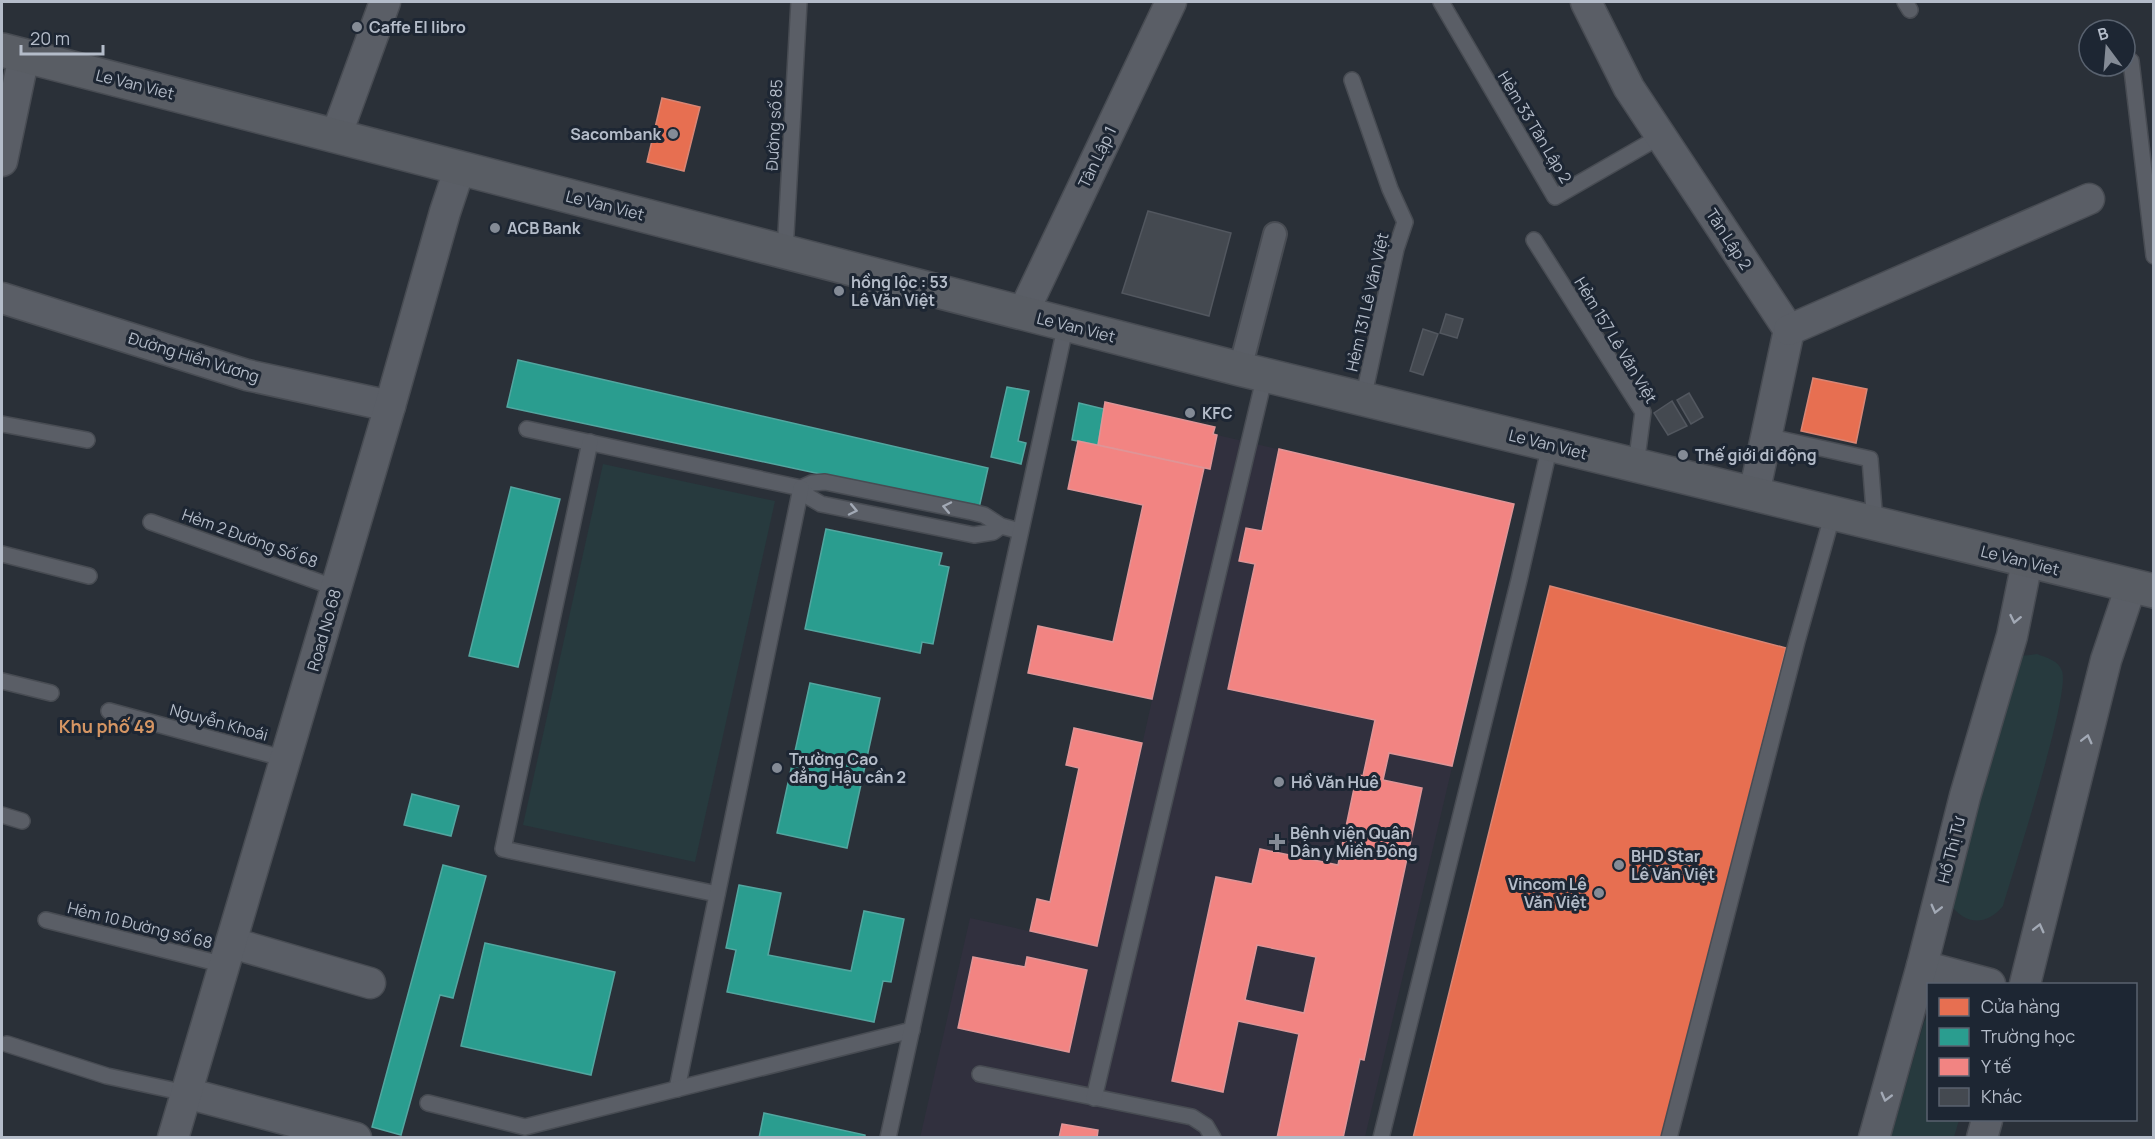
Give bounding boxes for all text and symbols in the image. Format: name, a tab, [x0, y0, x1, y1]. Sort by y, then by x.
place label: Caffe El libro	[369, 16, 466, 38]
scale bar	[21, 18, 104, 56]
north arrow	[2077, 18, 2137, 78]
marker: Caffe El libro	[350, 20, 364, 34]
text: B	[2095, 22, 2111, 46]
text: 20 m	[30, 26, 70, 50]
street label: Le Van Viet	[93, 64, 177, 104]
street label: Hẻm 33 Tân Lập 2	[1493, 67, 1577, 187]
street label: Đường số 85	[761, 79, 787, 171]
place label: Sacombank	[570, 123, 661, 145]
street label: Tân Lập 1	[1073, 123, 1121, 191]
marker: Sacombank	[666, 127, 680, 141]
street label: Le Van Viet	[563, 185, 647, 225]
street label: Tân Lập 2	[1701, 204, 1757, 274]
place label: ACB Bank	[507, 217, 581, 239]
marker: ACB Bank	[488, 221, 502, 235]
street label: Hẻm 131 Lê Văn Việt	[1340, 230, 1394, 374]
place label: hồng lộc : 53 Lê Văn Việt	[851, 271, 948, 311]
street label: Hẻm 157 Lê Văn Việt	[1570, 273, 1662, 407]
marker: hồng lộc : 53 Lê Văn Việt	[832, 284, 846, 298]
street label: Le Van Viet	[1034, 307, 1118, 347]
street label: Đường Hiền Vương	[126, 327, 262, 387]
place label: KFC	[1202, 402, 1233, 424]
marker: KFC	[1183, 406, 1197, 420]
street label: Le Van Viet	[1506, 424, 1590, 464]
place label: Thế giới di động	[1695, 444, 1817, 466]
marker: Thế giới di động	[1676, 448, 1690, 462]
one-way arrow	[942, 501, 952, 514]
street label: Hẻm 2 Đường Số 68	[179, 503, 321, 573]
one-way arrow	[848, 503, 858, 516]
street label: Le Van Viet	[1978, 540, 2062, 580]
street label: Road No.68	[302, 586, 346, 674]
one-way arrow	[2009, 614, 2022, 624]
street label: Nguyễn Khoái	[167, 698, 271, 746]
district label: Khu phố 49	[59, 714, 155, 738]
one-way arrow	[2079, 734, 2092, 744]
place label: Trường Cao đẳng Hậu cần 2	[789, 748, 906, 788]
marker: Trường Cao đẳng Hậu cần 2	[770, 761, 784, 775]
place label: Hồ Văn Huê	[1291, 771, 1379, 793]
marker: Hồ Văn Huê	[1272, 775, 1286, 789]
street label: Hồ Thị Tư	[1932, 814, 1970, 886]
place label: Bệnh viện Quân Dân y Miền Đông	[1290, 822, 1418, 862]
marker: Bệnh viện Quân Dân y Miền Đông	[1268, 833, 1286, 851]
place label: BHD Star Lê Văn Việt	[1631, 845, 1715, 885]
marker: BHD Star Lê Văn Việt	[1612, 858, 1626, 872]
place label: Vincom Lê Văn Việt	[1508, 873, 1587, 913]
marker: Vincom Lê Văn Việt	[1592, 886, 1606, 900]
street label: Hẻm 10 Đường số 68	[65, 896, 215, 954]
one-way arrow	[1931, 903, 1944, 913]
one-way arrow	[2032, 923, 2045, 933]
legend	[1927, 983, 2137, 1121]
text: Cửa hàng	[1981, 994, 2060, 1018]
text: Trường học	[1981, 1024, 2075, 1048]
text: Y tế	[1981, 1054, 2012, 1078]
text: Khác	[1981, 1084, 2022, 1108]
one-way arrow	[1880, 1092, 1893, 1102]

